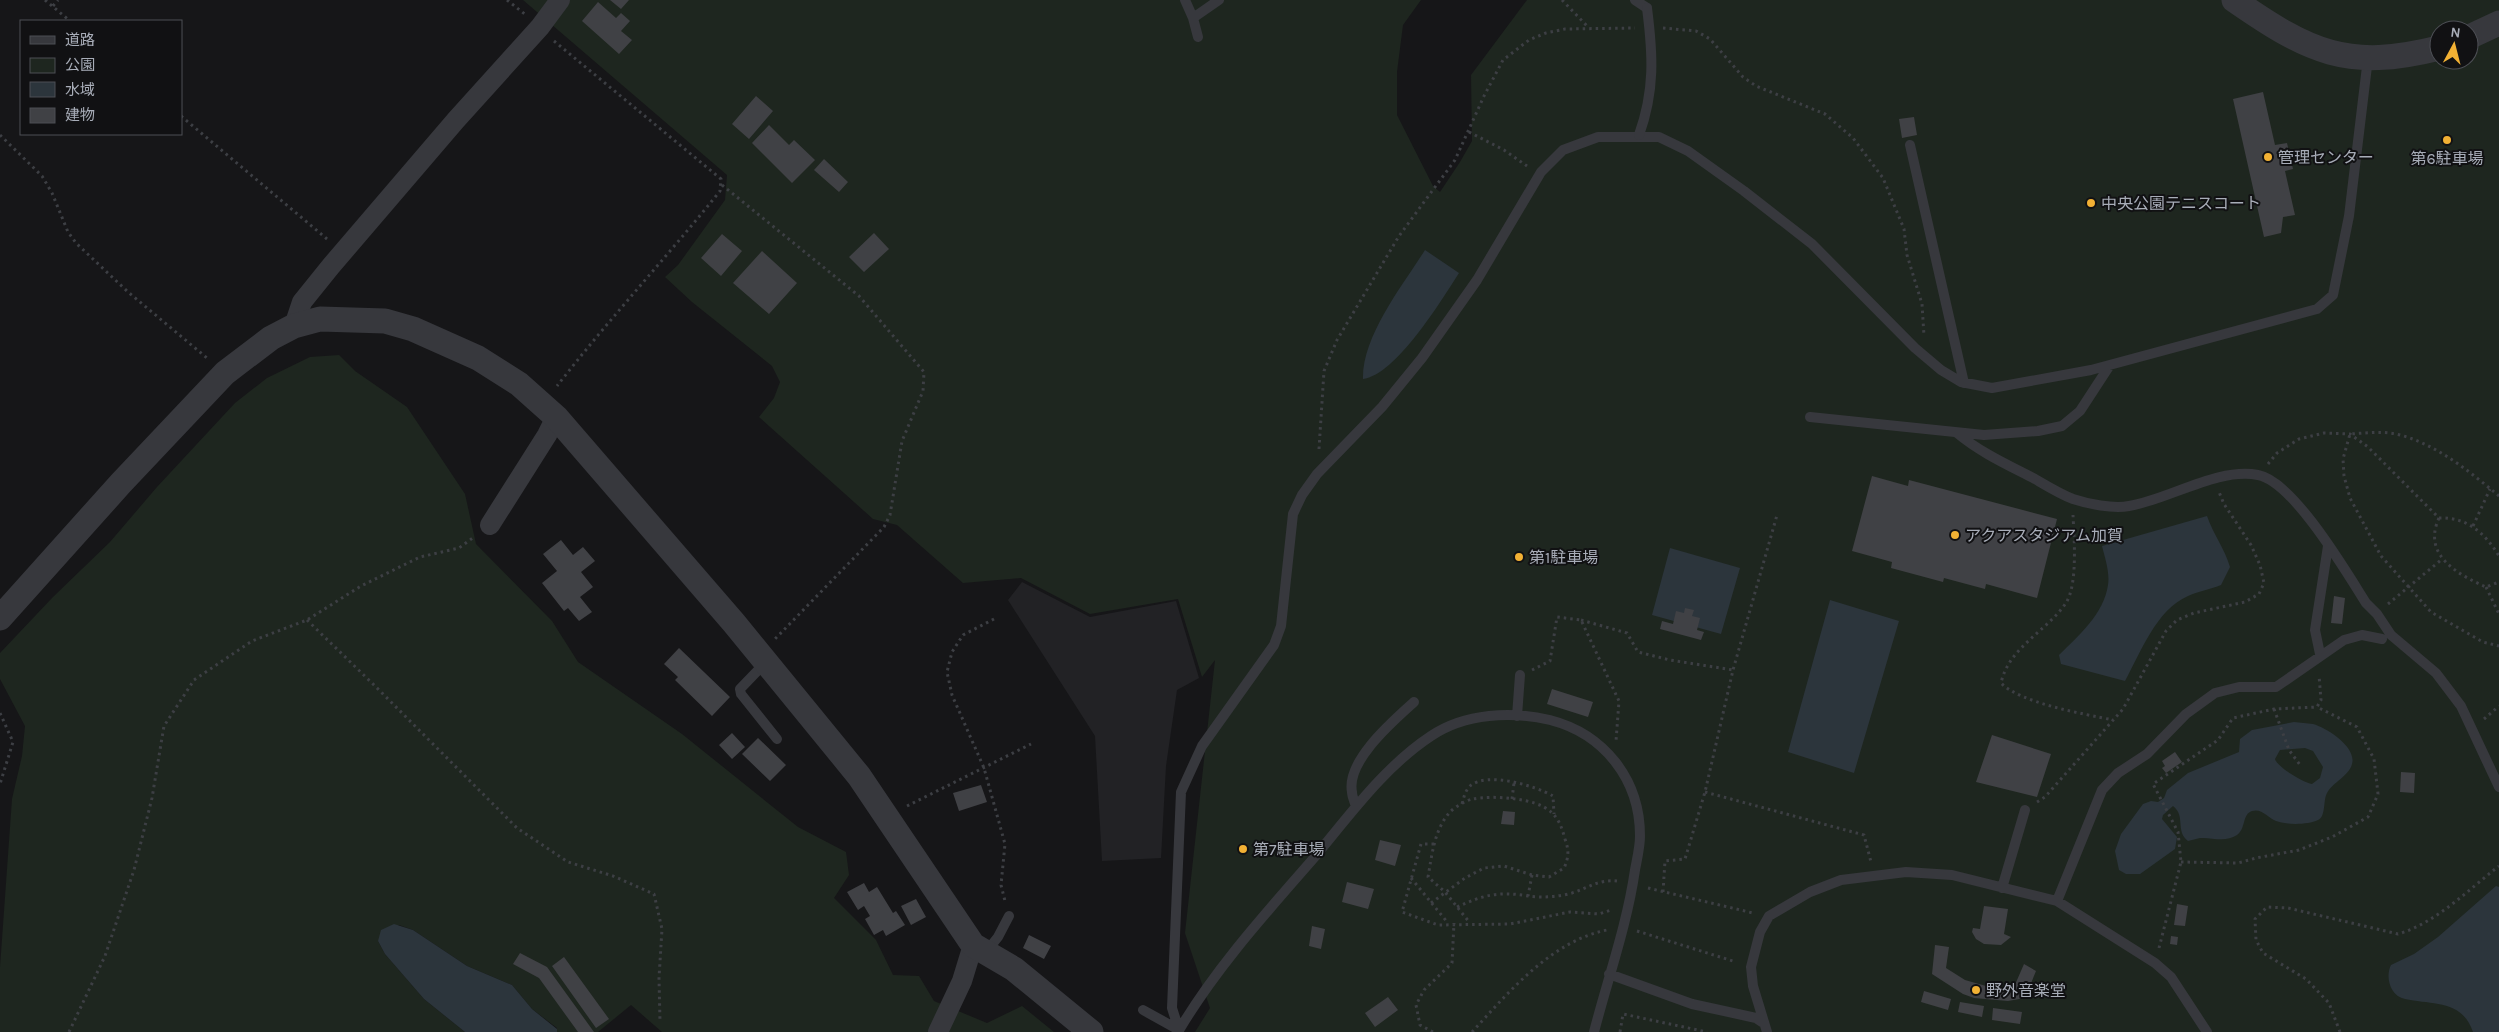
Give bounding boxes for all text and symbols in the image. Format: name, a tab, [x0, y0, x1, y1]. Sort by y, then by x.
legend	[20, 20, 182, 135]
north arrow	[2429, 20, 2479, 70]
text: N	[2450, 24, 2462, 42]
text: 道路	[65, 31, 95, 49]
text: 公園	[65, 56, 95, 74]
text: 水域	[65, 81, 95, 99]
text: 建物	[65, 106, 95, 124]
marker: 第6駐車場	[2441, 134, 2453, 146]
place label: 管理センター	[2278, 148, 2374, 167]
place label: 第6駐車場	[2410, 149, 2484, 168]
marker: 管理センター	[2262, 151, 2274, 163]
place label: 中央公園テニスコート	[2101, 194, 2261, 213]
marker: 中央公園テニスコート	[2085, 197, 2097, 209]
place label: アクアスタジアム加賀	[1965, 526, 2123, 545]
marker: アクアスタジアム加賀	[1949, 529, 1961, 541]
place label: 第1駐車場	[1529, 548, 1598, 567]
marker: 第1駐車場	[1513, 551, 1525, 563]
place label: 第7駐車場	[1253, 840, 1325, 859]
marker: 第7駐車場	[1237, 843, 1249, 855]
place label: 野外音楽堂	[1986, 981, 2066, 1000]
marker: 野外音楽堂	[1970, 984, 1982, 996]

